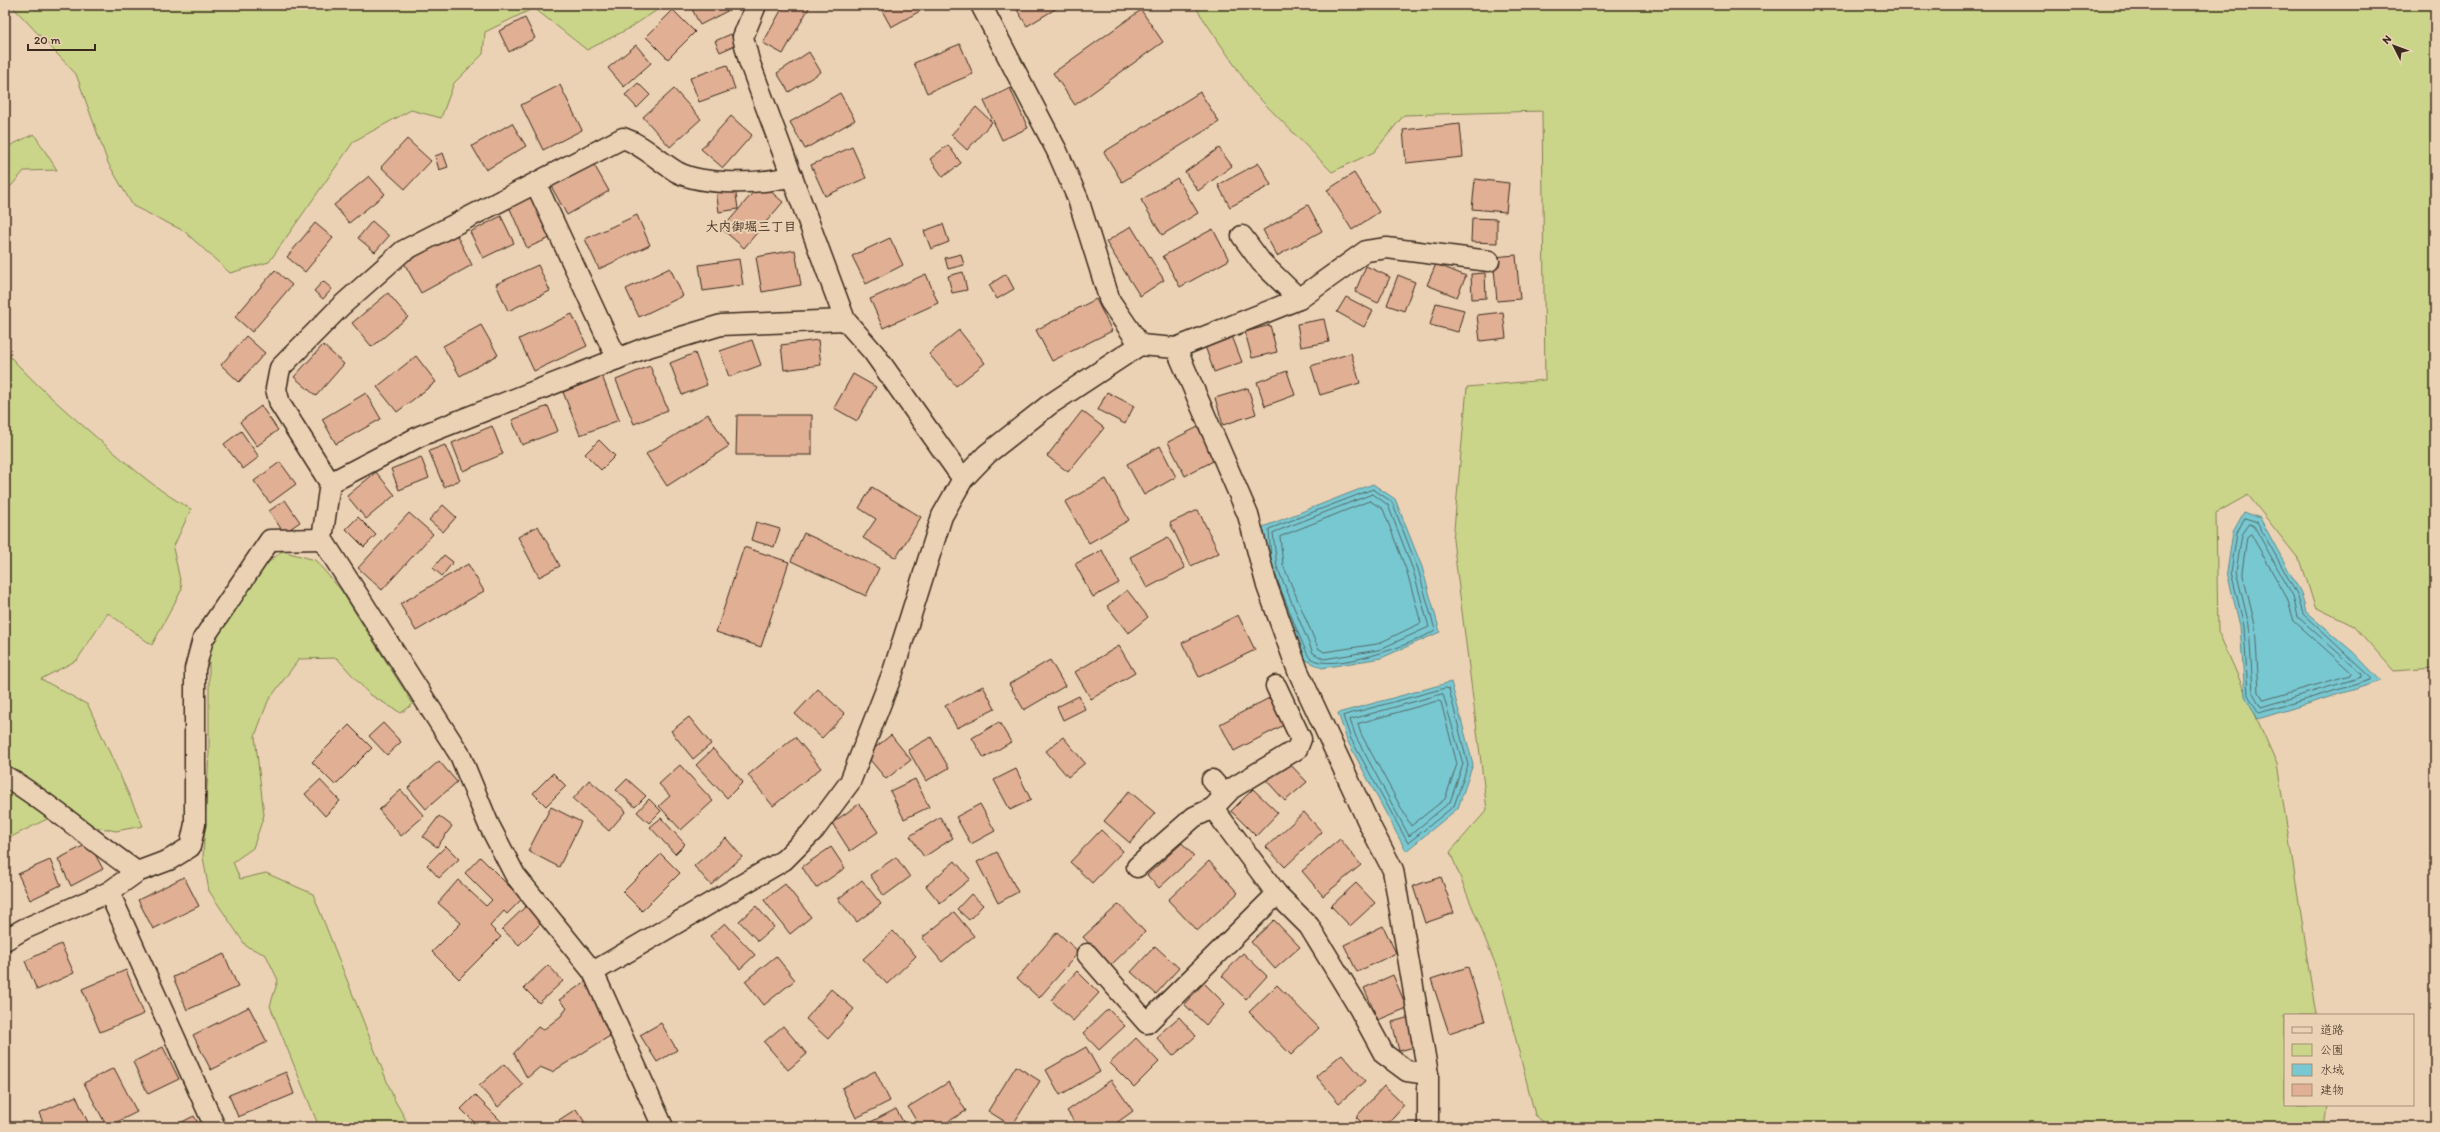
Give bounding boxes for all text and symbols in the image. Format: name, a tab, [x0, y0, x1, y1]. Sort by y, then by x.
scale bar	[28, 26, 95, 52]
north arrow	[2374, 26, 2414, 66]
text: 20 m	[34, 33, 61, 47]
text: N	[2380, 33, 2394, 47]
district label: 大内御堀三丁目	[705, 219, 797, 234]
legend	[2284, 1014, 2414, 1106]
text: 道路	[2320, 1023, 2344, 1037]
text: 公園	[2320, 1043, 2344, 1057]
text: 水域	[2320, 1063, 2344, 1077]
text: 建物	[2320, 1083, 2344, 1097]

